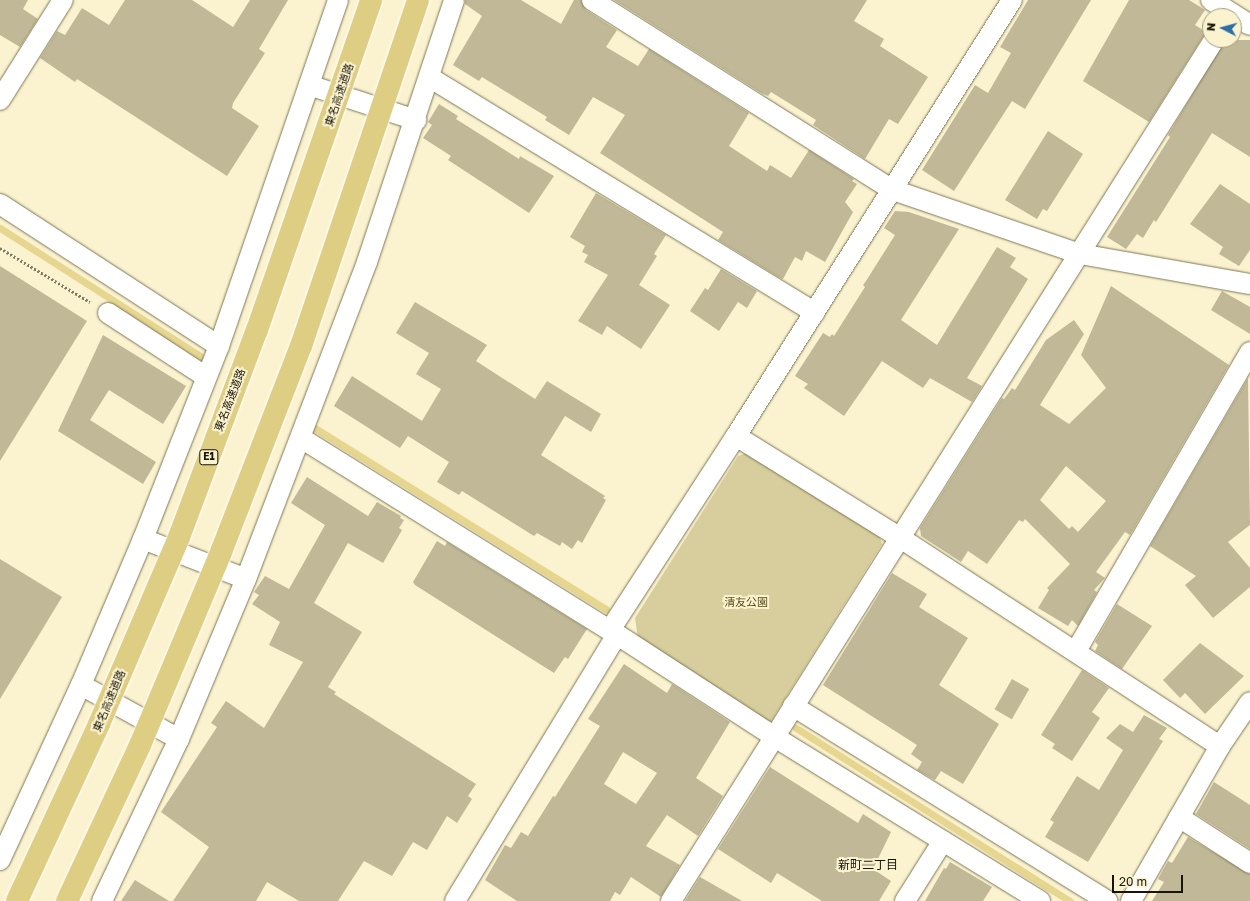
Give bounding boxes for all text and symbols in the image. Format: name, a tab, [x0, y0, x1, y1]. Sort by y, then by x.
north arrow	[1202, 8, 1242, 48]
text: N	[1204, 22, 1217, 32]
street label: 東名高速道路	[322, 62, 356, 128]
street label: 東名高速道路	[212, 367, 248, 433]
road number: E1	[199, 449, 219, 465]
park label: 清友公園	[724, 595, 768, 609]
street label: 東名高速道路	[90, 668, 128, 734]
district label: 新町二丁目	[838, 858, 898, 872]
scale bar	[1114, 867, 1185, 893]
text: 20 m	[1119, 874, 1147, 889]

